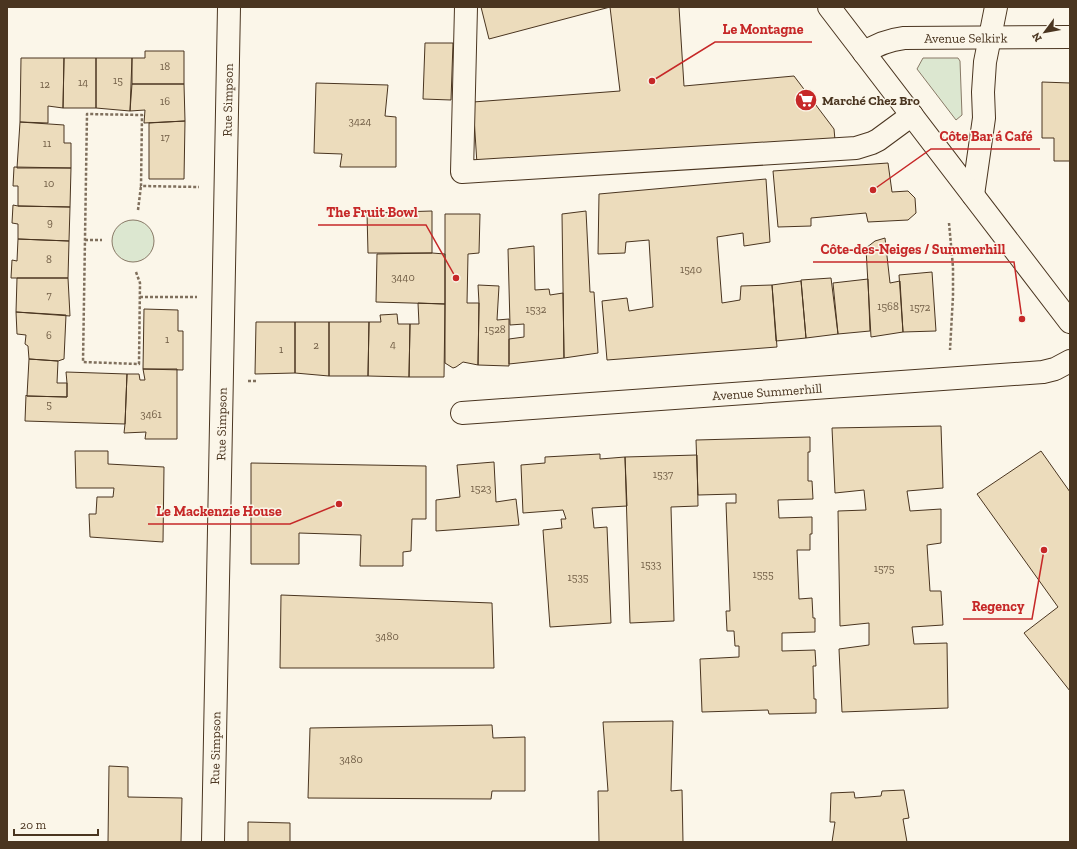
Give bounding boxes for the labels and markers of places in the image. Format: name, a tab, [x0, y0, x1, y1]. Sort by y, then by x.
callout: Le Montagne	[715, 16, 812, 42]
supermarket icon: Marché Chez Bro	[793, 87, 819, 113]
place label: Marché Chez Bro	[822, 93, 920, 108]
callout: Côte Bar á Café	[931, 123, 1040, 149]
callout: The Fruit Bowl	[318, 199, 426, 225]
callout: Côte-des-Neiges / Summerhill	[813, 236, 1014, 262]
callout: Le Mackenzie House	[148, 498, 290, 524]
callout: Regency	[963, 593, 1032, 619]

